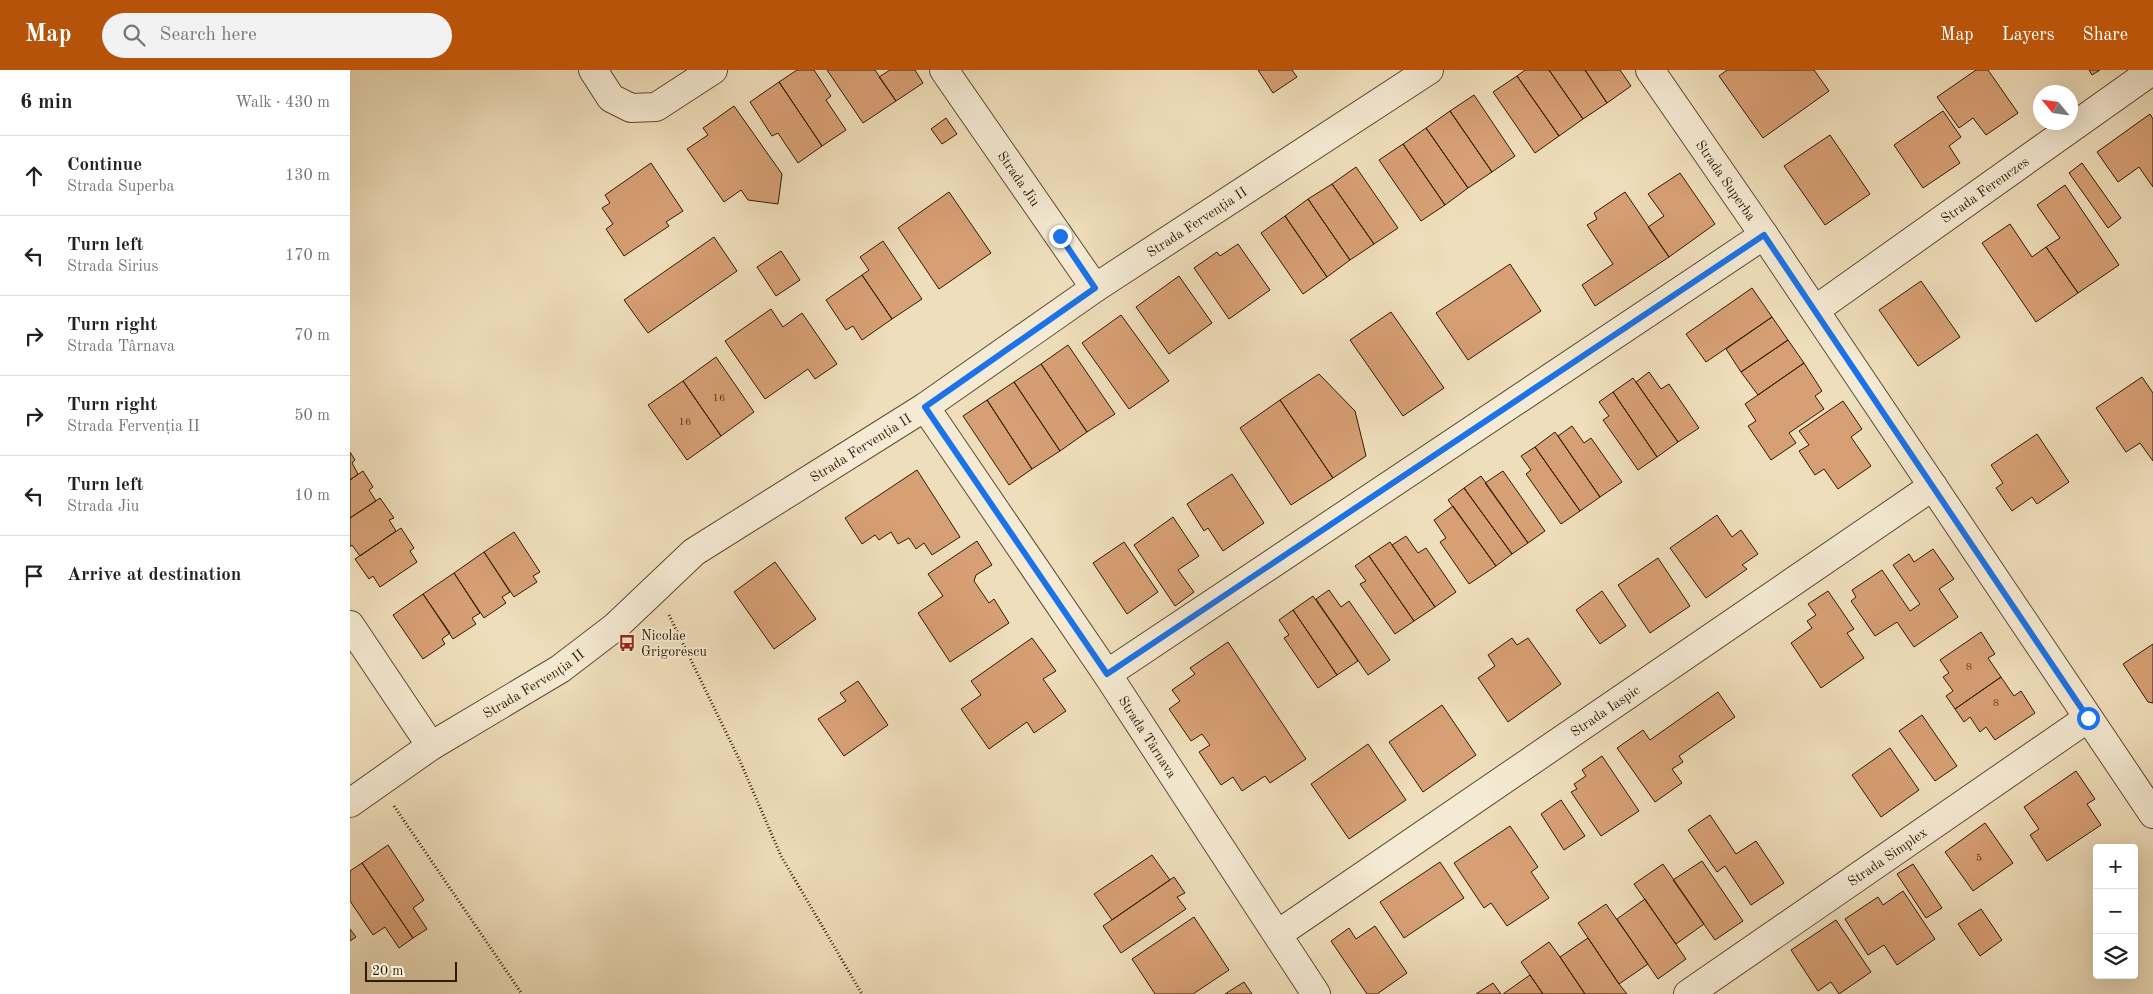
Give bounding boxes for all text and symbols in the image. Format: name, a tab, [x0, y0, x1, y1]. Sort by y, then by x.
search box	[102, 13, 452, 58]
icon: search	[120, 21, 148, 49]
text: Map	[25, 23, 72, 47]
text: Search here	[160, 26, 257, 45]
text: Map	[1940, 26, 1974, 44]
text: Layers	[2002, 26, 2054, 44]
text: Share	[2082, 26, 2128, 44]
north arrow	[2033, 85, 2078, 130]
text: 6 min	[20, 92, 73, 113]
text: Walk · 430 m	[235, 95, 330, 111]
street label: Strada Superba	[1693, 138, 1758, 224]
street label: Strada Jiu	[995, 149, 1042, 209]
street label: Strada Ferenczes	[1939, 155, 2032, 226]
text: Continue	[67, 156, 142, 175]
icon: ahead	[20, 162, 48, 190]
text: 130 m	[285, 168, 330, 184]
text: Strada Superba	[67, 179, 175, 195]
street label: Strada Fervenția II	[1145, 185, 1250, 260]
route end	[1049, 225, 1072, 248]
text: Turn left	[67, 236, 144, 255]
icon: left	[20, 242, 48, 270]
text: 170 m	[285, 248, 330, 264]
text: Strada Sirius	[67, 259, 158, 275]
text: Turn right	[67, 316, 157, 335]
icon: right	[20, 322, 48, 350]
text: 70 m	[294, 328, 330, 344]
text: Strada Târnava	[67, 339, 175, 355]
house number: 16	[713, 393, 725, 404]
text: Turn right	[67, 396, 157, 415]
icon: right	[20, 402, 48, 430]
text: 50 m	[294, 408, 330, 424]
street label: Strada Fervenția II	[808, 411, 914, 485]
house number: 16	[679, 417, 691, 428]
text: Strada Fervenția II	[67, 419, 200, 435]
text: Turn left	[67, 476, 144, 495]
icon: left	[20, 482, 48, 510]
text: 10 m	[294, 488, 330, 504]
text: Strada Jiu	[67, 499, 139, 515]
icon: arrive	[20, 562, 48, 590]
text: Arrive at destination	[67, 566, 241, 585]
place label: Nicolae Grigorescu	[641, 629, 707, 659]
bus stop icon: Nicolae Grigorescu	[617, 633, 637, 653]
street label: Strada Fervenția II	[481, 647, 587, 721]
house number: 8	[1966, 662, 1972, 673]
street label: Strada Iaspic	[1568, 683, 1642, 740]
street label: Strada Târnava	[1115, 694, 1179, 781]
house number: 8	[1993, 698, 1999, 709]
route start	[2077, 707, 2100, 730]
street label: Strada Simplex	[1846, 825, 1930, 889]
map controls	[2093, 844, 2138, 979]
button: +	[2093, 844, 2138, 889]
house number: 5	[1976, 853, 1982, 864]
button: −	[2093, 889, 2138, 934]
button: layers	[2093, 934, 2138, 979]
scale bar	[365, 959, 458, 982]
text: 20 m	[372, 964, 403, 978]

